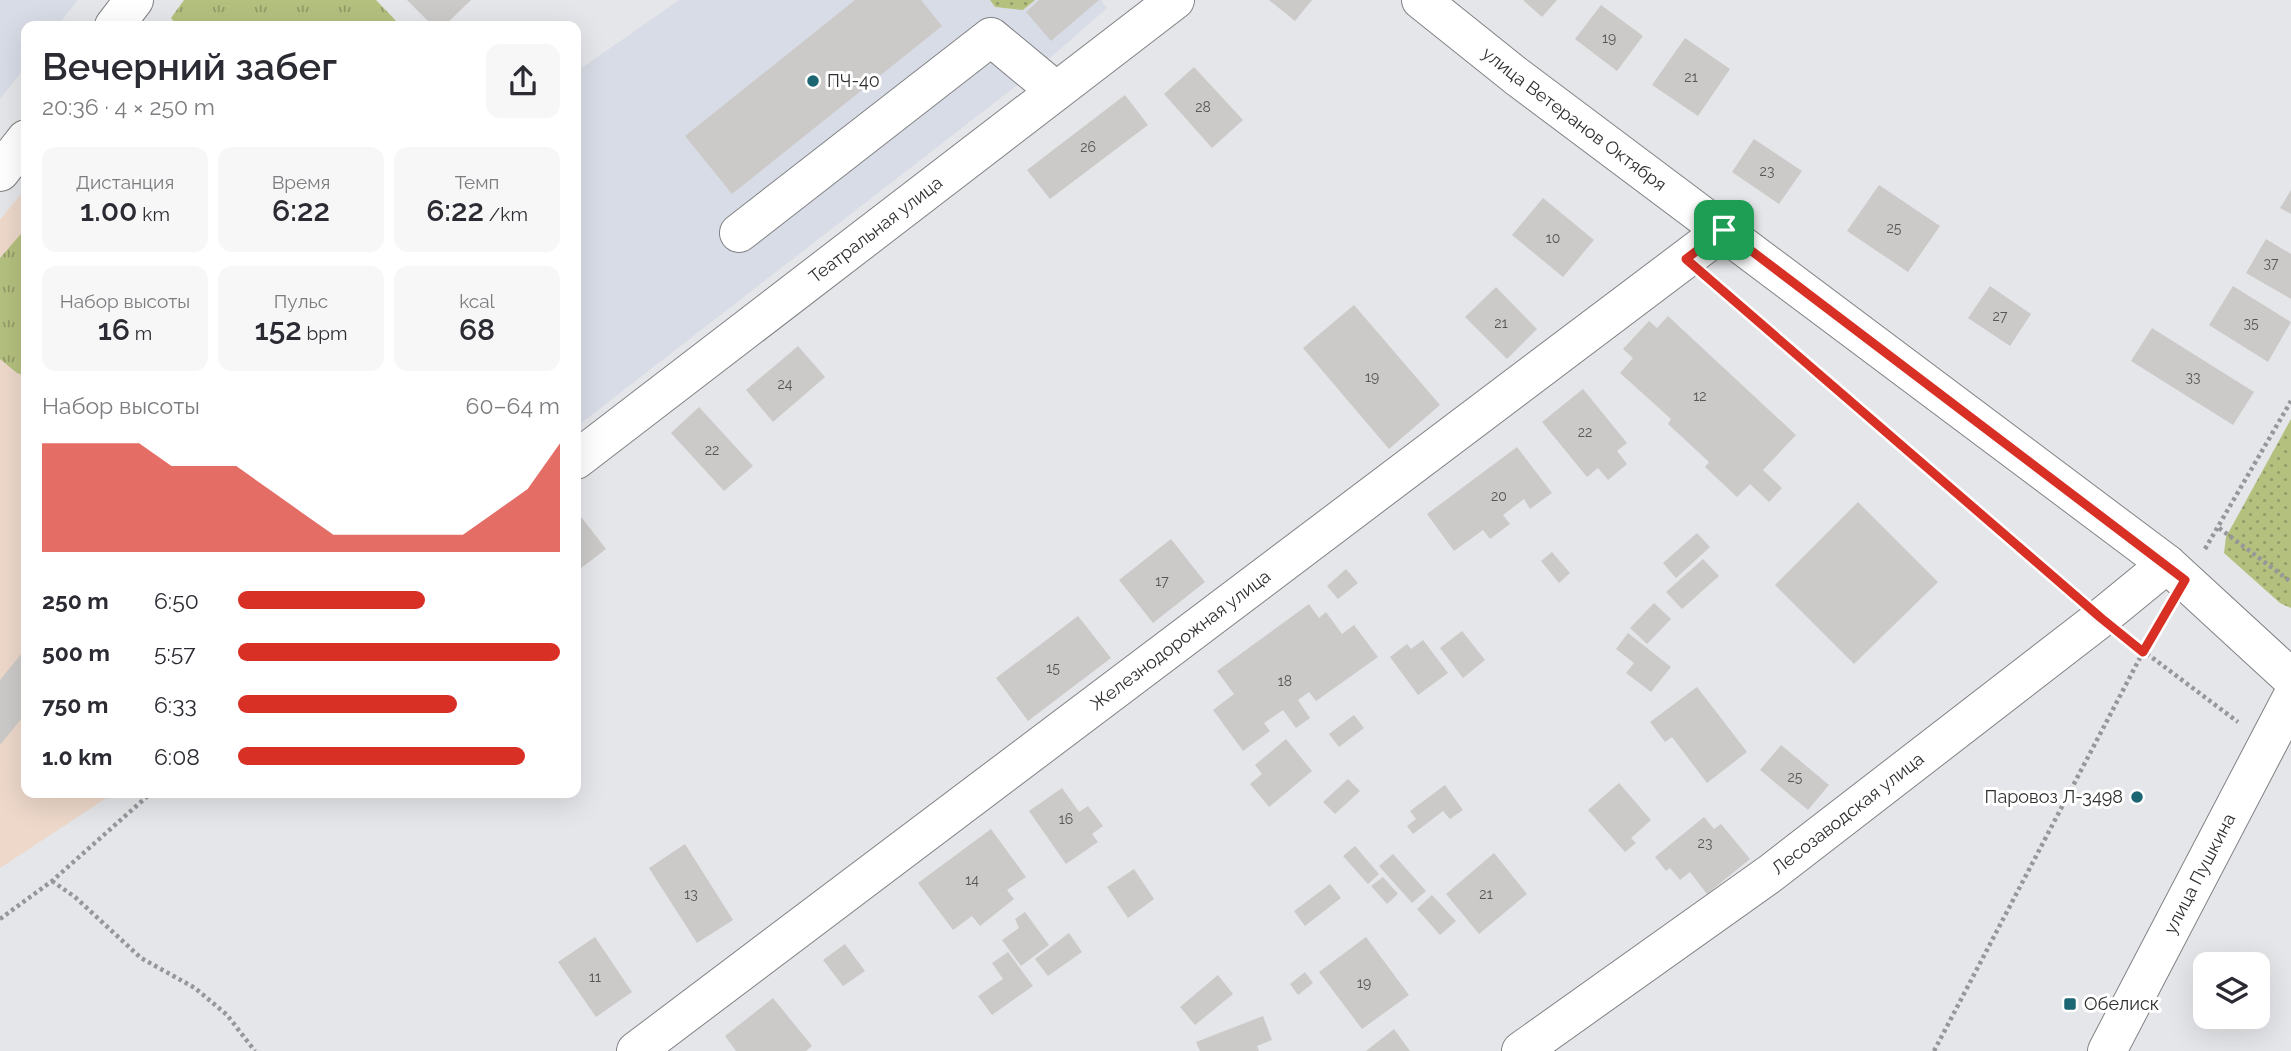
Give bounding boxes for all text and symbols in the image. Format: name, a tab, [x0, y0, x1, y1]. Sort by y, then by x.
house number: 19	[1602, 30, 1616, 46]
street label: улица Ветеранов Октября	[1478, 42, 1671, 195]
text: Вечерний забег	[42, 44, 337, 89]
button: share	[486, 44, 560, 118]
house number: 21	[1684, 69, 1698, 85]
place label: ПЧ-40	[827, 70, 880, 91]
marker: ПЧ-40	[805, 73, 821, 89]
text: 20:36 · 4 × 250 m	[42, 93, 215, 120]
house number: 28	[1195, 99, 1211, 115]
house number: 26	[1080, 139, 1096, 155]
house number: 23	[1760, 163, 1774, 179]
text: Дистанция	[76, 171, 174, 193]
text: Время	[272, 171, 330, 193]
text: Темп	[455, 171, 499, 193]
street label: Театральная улица	[805, 172, 946, 287]
text: 1.00	[80, 193, 137, 228]
text: 6:22	[272, 193, 330, 228]
text: 6:22	[426, 193, 484, 228]
pin	[1694, 200, 1754, 260]
text: km	[137, 203, 170, 225]
text: /km	[484, 203, 528, 225]
icon: arrive	[1705, 211, 1743, 249]
house number: 25	[1887, 220, 1902, 236]
house number: 10	[1546, 230, 1560, 246]
house number: 37	[2264, 255, 2279, 271]
text: Набор высоты	[60, 290, 190, 312]
text: Пульс	[274, 290, 328, 312]
text: kcal	[459, 290, 495, 312]
house number: 27	[1993, 308, 2008, 324]
text: 16	[98, 312, 130, 347]
text: 152	[255, 312, 302, 347]
text: 68	[459, 312, 495, 347]
house number: 21	[1494, 315, 1508, 331]
house number: 35	[2243, 315, 2259, 331]
text: m	[130, 322, 152, 344]
text: bpm	[302, 322, 347, 344]
house number: 19	[1365, 369, 1379, 385]
house number: 33	[2186, 369, 2200, 385]
house number: 24	[778, 376, 793, 392]
house number: 12	[1693, 388, 1707, 404]
text: Набор высоты	[42, 392, 200, 419]
text: 60–64 m	[466, 392, 560, 419]
house number: 22	[1578, 424, 1592, 440]
house number: 22	[705, 442, 719, 458]
house number: 20	[1491, 488, 1507, 504]
street label: Железнодорожная улица	[1086, 565, 1274, 714]
house number: 17	[1155, 573, 1169, 589]
text: 250 m	[42, 587, 109, 614]
text: 6:50	[154, 587, 199, 614]
text: 500 m	[42, 639, 110, 666]
text: 5:57	[154, 639, 196, 666]
house number: 15	[1046, 660, 1060, 676]
house number: 18	[1278, 673, 1292, 689]
text: 750 m	[42, 691, 108, 718]
text: 6:33	[154, 691, 197, 718]
text: 1.0 km	[42, 743, 112, 770]
text: 6:08	[154, 743, 200, 770]
street label: Лесозаводская улица	[1767, 748, 1928, 879]
house number: 25	[1788, 769, 1803, 785]
place label: Паровоз Л-3498	[1985, 786, 2123, 807]
marker: Паровоз Л-3498	[2129, 789, 2145, 805]
street label: улица Пушкина	[2159, 810, 2239, 937]
house number: 16	[1059, 811, 1073, 827]
house number: 23	[1698, 835, 1712, 851]
house number: 14	[965, 872, 979, 888]
house number: 13	[684, 886, 698, 902]
house number: 21	[1479, 886, 1493, 902]
map controls	[2193, 952, 2270, 1029]
button: layers	[2193, 952, 2270, 1029]
house number: 11	[589, 969, 601, 985]
house number: 19	[1357, 975, 1371, 991]
place label: Обелиск	[2084, 993, 2159, 1014]
marker: Обелиск	[2062, 996, 2078, 1012]

